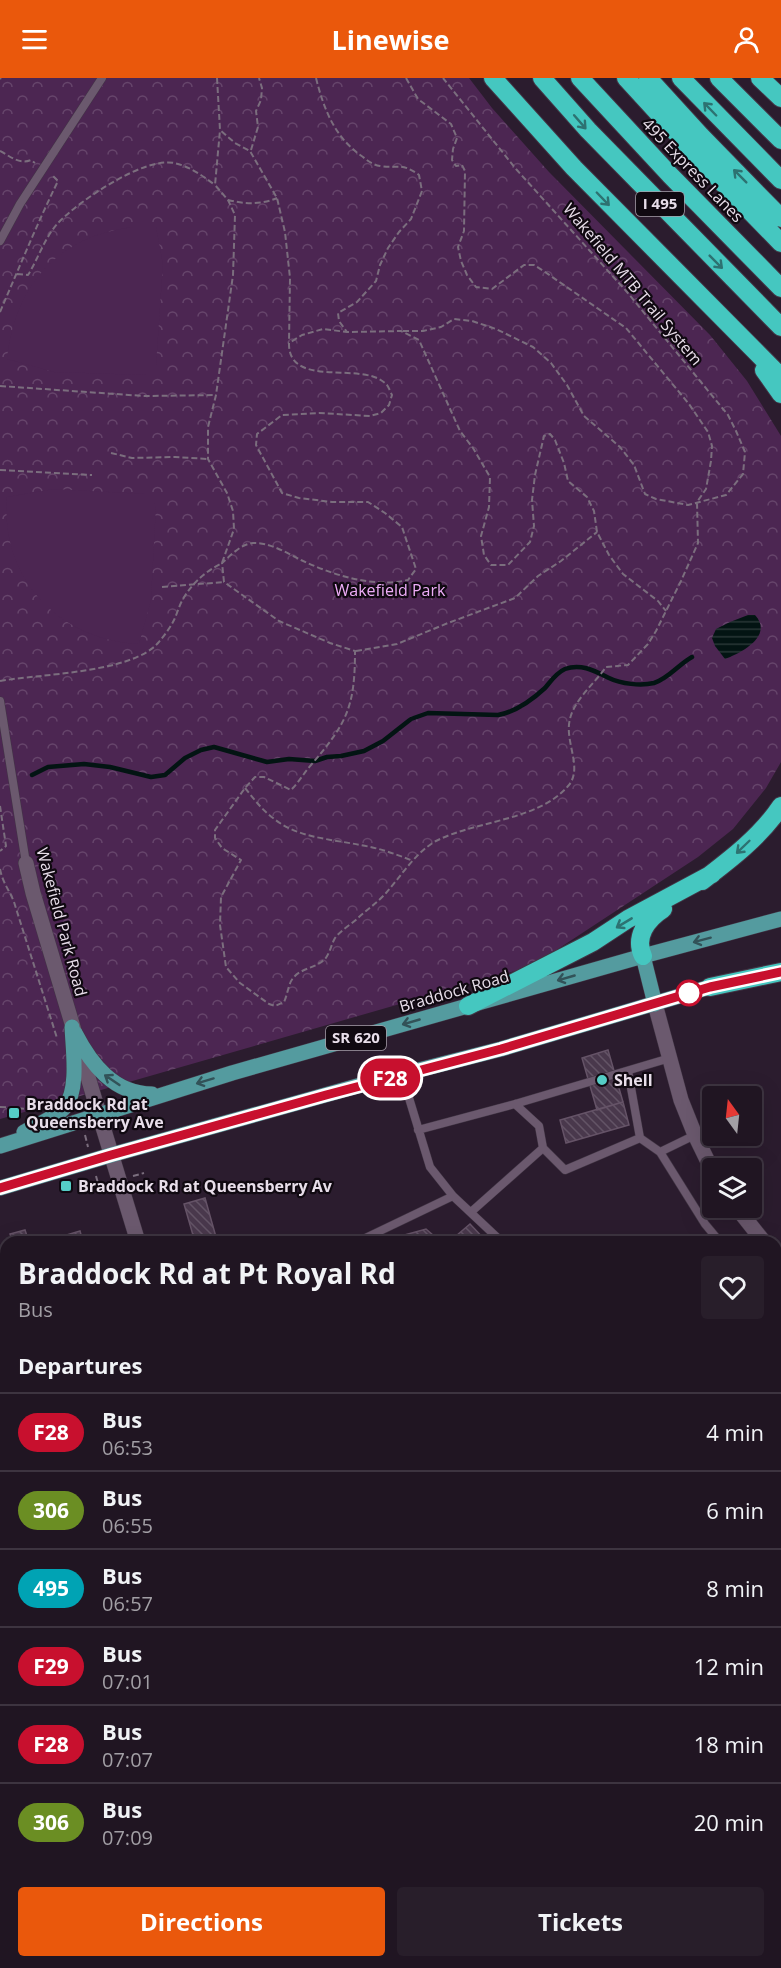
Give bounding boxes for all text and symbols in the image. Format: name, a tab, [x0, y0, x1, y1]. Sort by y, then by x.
text: Linewise	[332, 21, 449, 58]
icon: menu	[18, 23, 51, 56]
icon: person	[730, 23, 763, 56]
one-way arrow	[703, 101, 718, 116]
street label: 495 Express Lanes	[637, 113, 749, 227]
one-way arrow	[573, 114, 587, 129]
one-way arrow	[733, 169, 747, 184]
one-way arrow	[596, 191, 611, 206]
road number: I 495	[636, 192, 684, 216]
street label: Wakefield MTB Trail System	[559, 198, 707, 370]
one-way arrow	[709, 254, 724, 269]
park label: Wakefield Park	[335, 579, 446, 601]
one-way arrow	[736, 840, 751, 855]
street label: Wakefield Park Road	[32, 845, 92, 999]
one-way arrow	[616, 917, 633, 929]
one-way arrow	[693, 935, 712, 946]
street label: Braddock Road	[396, 965, 512, 1017]
one-way arrow	[557, 973, 576, 984]
unlabelled marker	[676, 980, 702, 1006]
one-way arrow	[402, 1017, 421, 1028]
road number: SR 620	[326, 1026, 386, 1050]
line badge: F28	[356, 1058, 424, 1098]
text: F28	[372, 1064, 408, 1092]
place label: Shell	[614, 1069, 653, 1091]
marker: Shell	[595, 1073, 609, 1087]
one-way arrow	[104, 1074, 121, 1087]
one-way arrow	[196, 1077, 215, 1088]
north arrow	[702, 1086, 762, 1146]
map controls	[702, 1086, 762, 1218]
place label: Braddock Rd at Queensberry Ave	[26, 1093, 164, 1133]
marker: Braddock Rd at Queensberry Ave	[7, 1106, 21, 1120]
button: layers	[702, 1158, 762, 1218]
place label: Braddock Rd at Queensberry Av	[78, 1175, 333, 1197]
marker: Braddock Rd at Queensberry Av	[59, 1179, 73, 1193]
text: Braddock Rd at Pt Royal Rd	[18, 1254, 396, 1292]
button: heart	[701, 1256, 764, 1319]
text: Bus	[18, 1296, 53, 1323]
text: Departures	[18, 1350, 142, 1380]
text: Bus	[102, 1404, 142, 1434]
text: 4 min	[706, 1417, 764, 1447]
text: F28	[33, 1418, 69, 1446]
text: 06:53	[102, 1434, 153, 1461]
text: Bus	[102, 1482, 142, 1512]
text: 6 min	[706, 1495, 764, 1525]
text: 306	[33, 1496, 69, 1524]
text: 06:55	[102, 1512, 153, 1539]
text: Bus	[102, 1560, 142, 1590]
text: 8 min	[706, 1573, 764, 1603]
text: 495	[33, 1574, 69, 1602]
text: 06:57	[102, 1590, 153, 1617]
text: Bus	[102, 1638, 142, 1668]
text: 12 min	[694, 1651, 764, 1681]
text: F29	[33, 1652, 69, 1680]
text: 07:01	[102, 1668, 153, 1695]
text: Bus	[102, 1716, 142, 1746]
text: 18 min	[694, 1729, 764, 1759]
text: F28	[33, 1730, 69, 1758]
text: 07:07	[102, 1746, 153, 1773]
text: Bus	[102, 1794, 142, 1824]
text: 20 min	[694, 1807, 764, 1837]
text: 306	[33, 1808, 69, 1836]
text: 07:09	[102, 1824, 153, 1851]
button: Directions	[18, 1887, 385, 1956]
button: Tickets	[397, 1887, 764, 1956]

